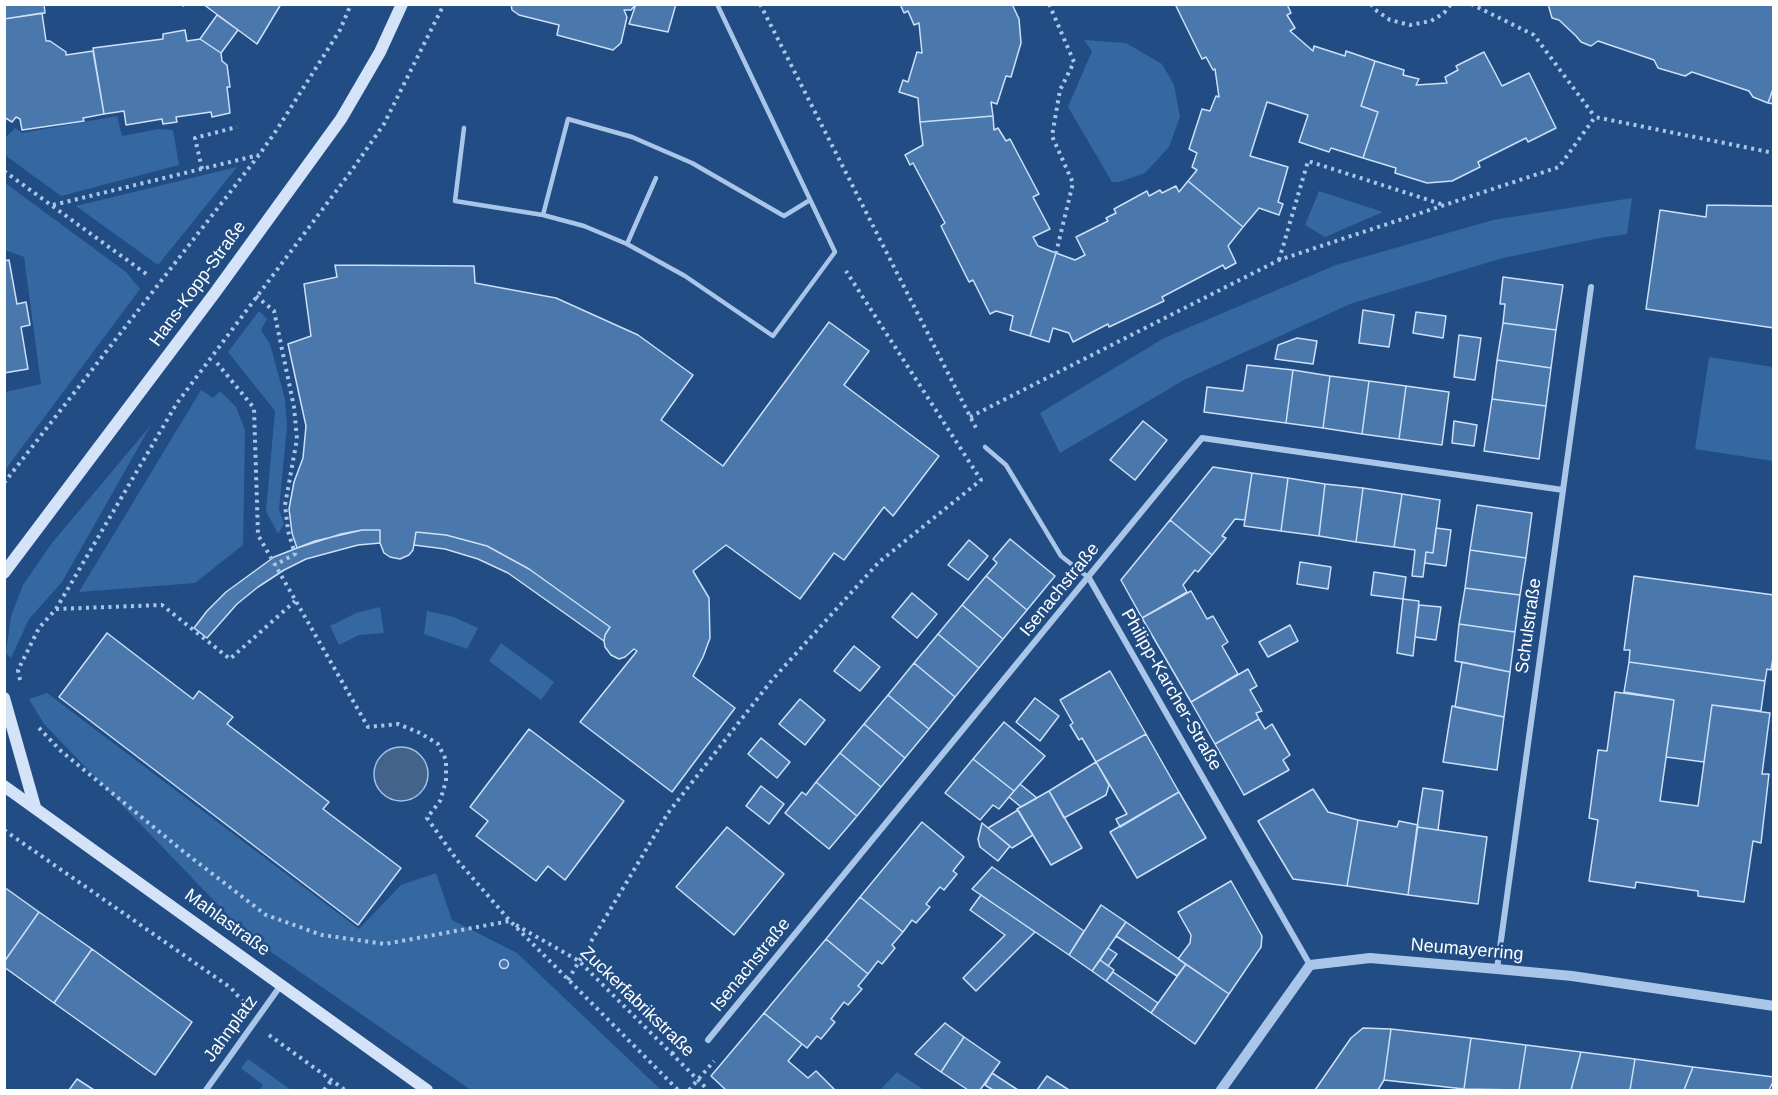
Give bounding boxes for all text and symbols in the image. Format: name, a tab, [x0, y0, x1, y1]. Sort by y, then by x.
street label: Hans-Kopp-Straße	[145, 217, 251, 351]
street label: Isenachstraße	[1016, 539, 1104, 641]
street label: Schulstraße	[1512, 577, 1546, 675]
street label: Philipp-Karcher-Straße	[1116, 605, 1226, 775]
street label: Mahlastraße	[180, 885, 274, 961]
street label: Isenachstraße	[707, 914, 795, 1016]
street label: Neumayerring	[1410, 934, 1524, 966]
street label: Zuckerfabrikstraße	[576, 942, 698, 1062]
street label: Jahnplatz	[200, 991, 262, 1067]

